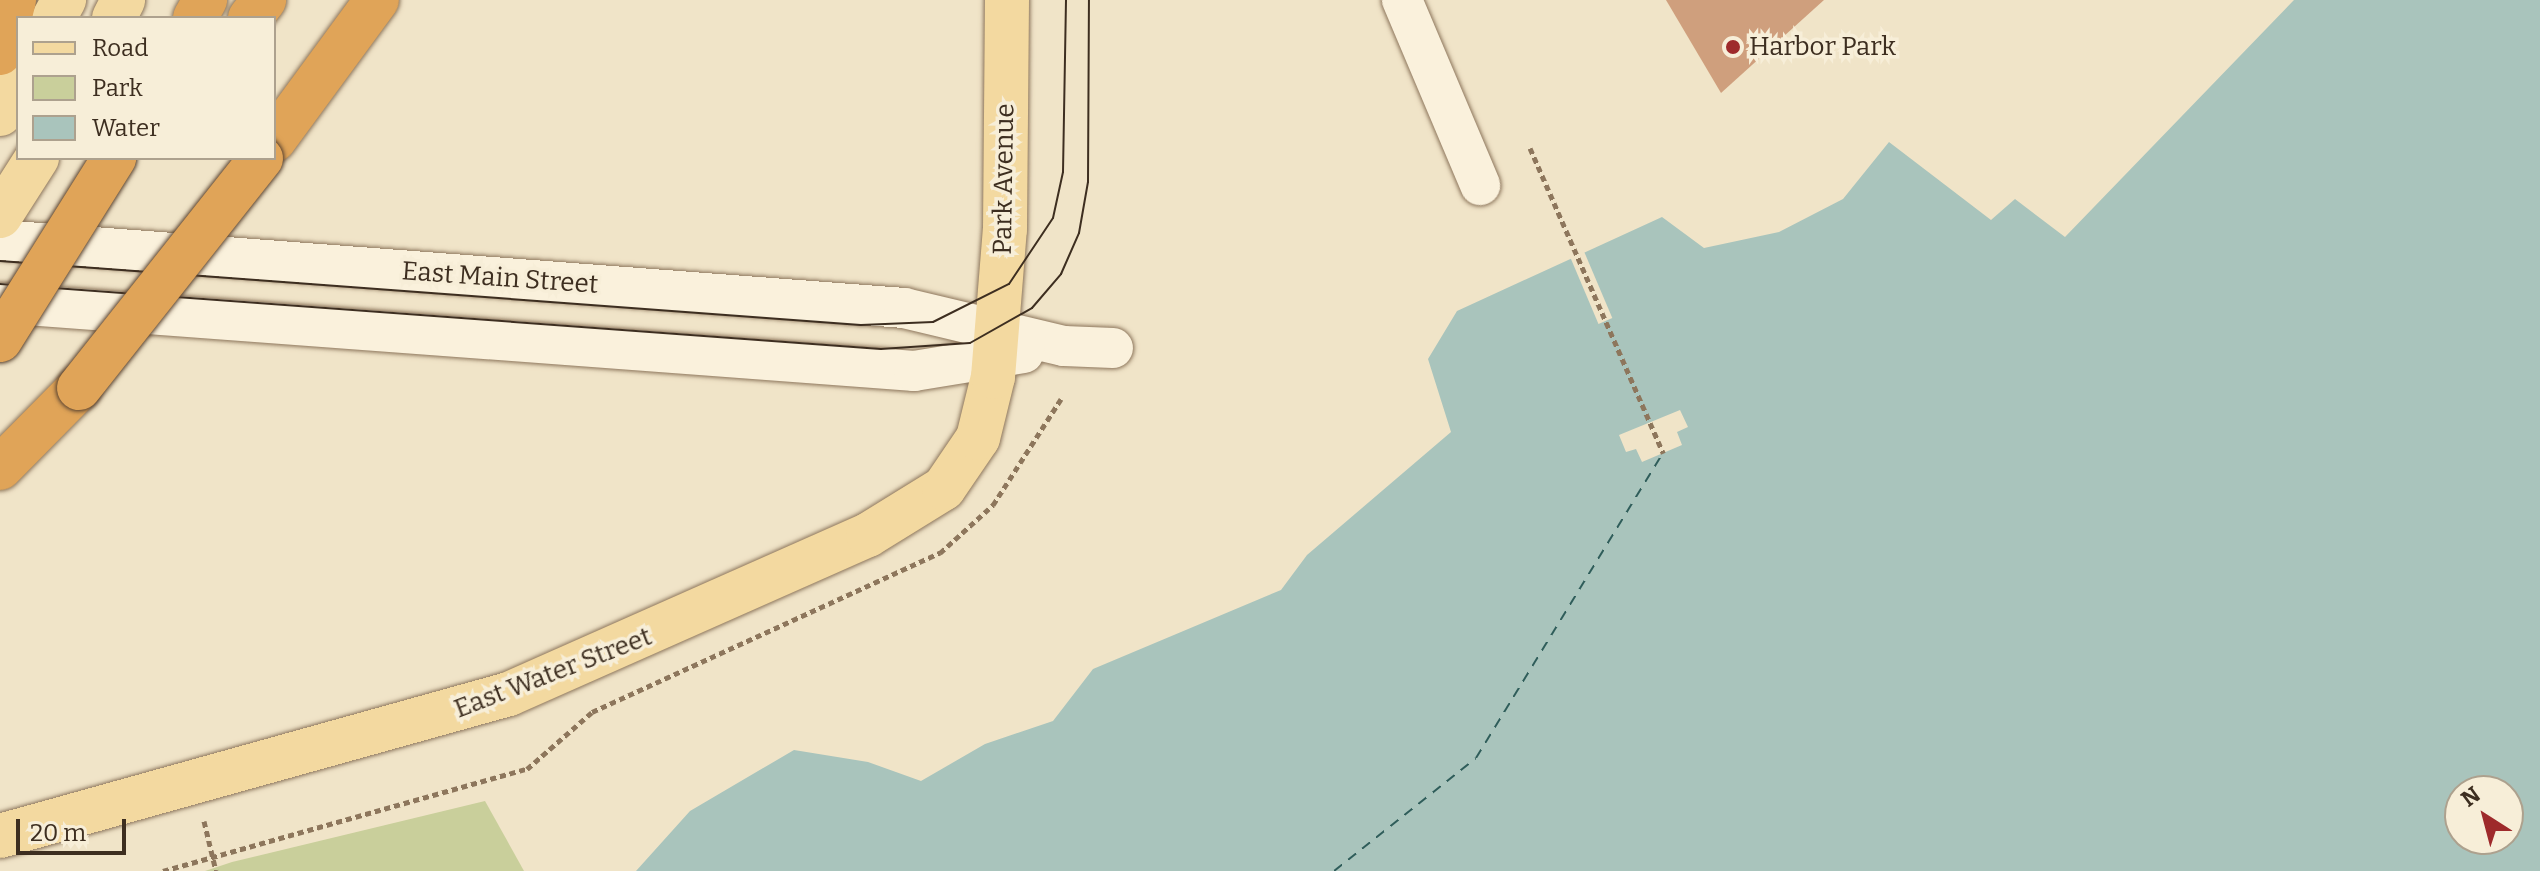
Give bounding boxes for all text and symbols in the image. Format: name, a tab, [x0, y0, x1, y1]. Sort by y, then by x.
legend	[16, 16, 276, 160]
place label: Harbor Park	[1749, 31, 1896, 63]
text: Road	[92, 34, 148, 62]
marker: Harbor Park	[1724, 38, 1742, 56]
text: Park	[92, 74, 143, 102]
street label: Park Avenue	[987, 103, 1021, 255]
text: Water	[92, 114, 160, 142]
street label: East Main Street	[401, 256, 599, 300]
street label: East Water Street	[450, 621, 656, 725]
north arrow	[2444, 775, 2524, 855]
text: N	[2456, 781, 2486, 813]
scale bar	[20, 803, 130, 853]
text: 20 m	[30, 819, 86, 847]

